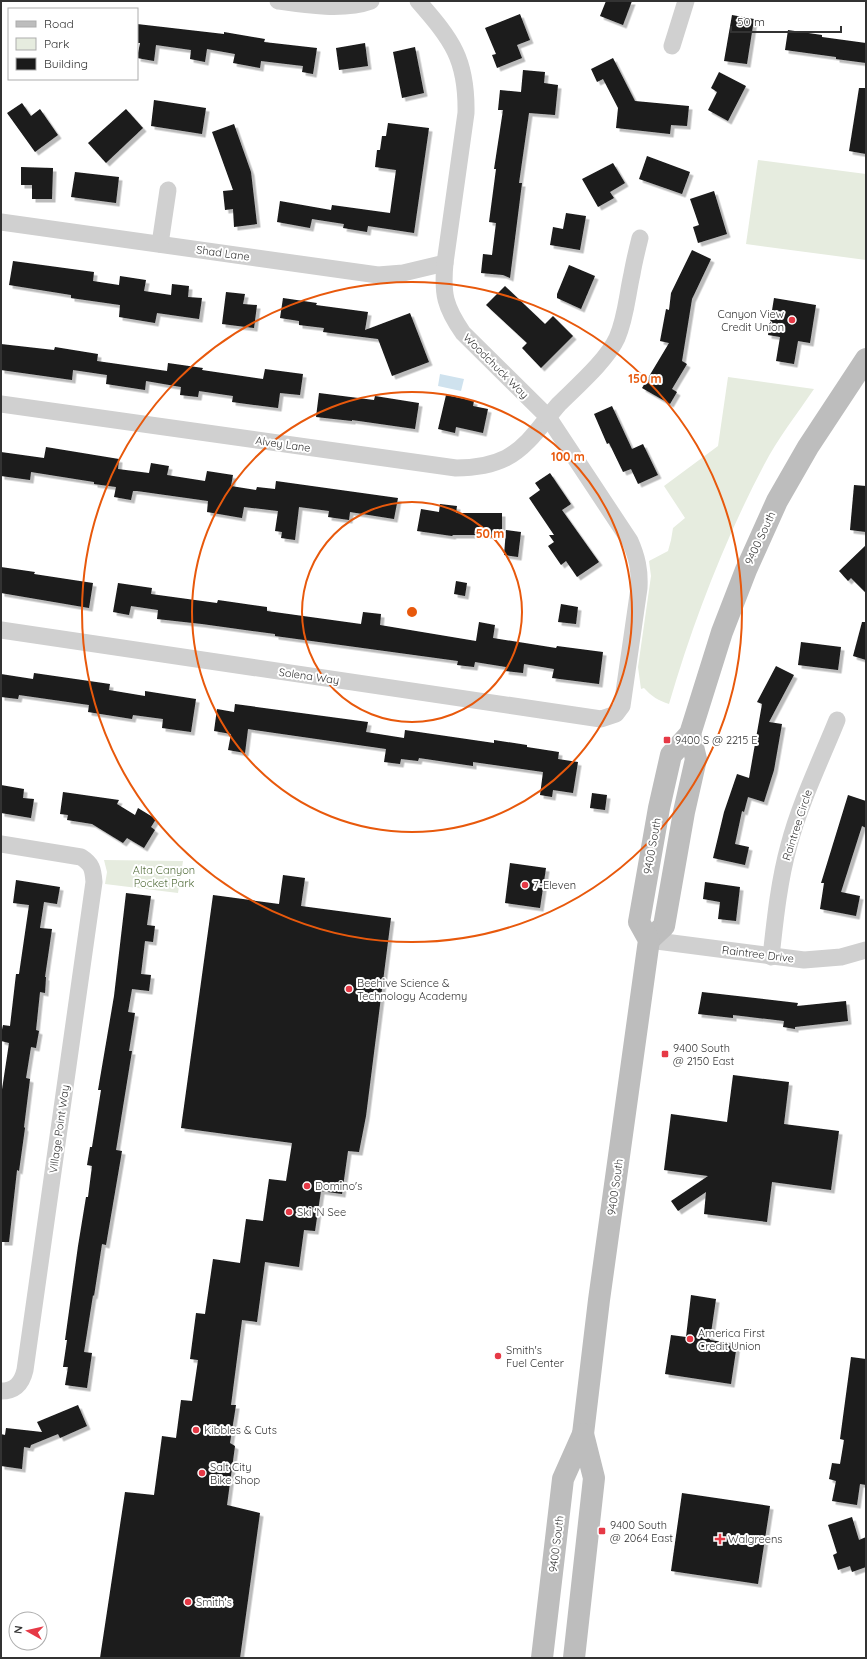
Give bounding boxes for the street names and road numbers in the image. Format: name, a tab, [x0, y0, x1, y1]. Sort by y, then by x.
street label: Shad Lane	[195, 242, 251, 264]
street label: Woodchuck Way	[460, 330, 532, 402]
street label: Alvey Lane	[254, 433, 312, 455]
street label: 9400 South	[742, 509, 778, 567]
street label: Solena Way	[278, 665, 340, 687]
street label: Raintree Circle	[779, 788, 815, 862]
street label: 9400 South	[640, 817, 664, 875]
street label: Raintree Drive	[721, 943, 795, 965]
street label: Village Point Way	[46, 1084, 72, 1174]
street label: 9400 South	[604, 1158, 626, 1216]
street label: 9400 South	[546, 1515, 566, 1573]

